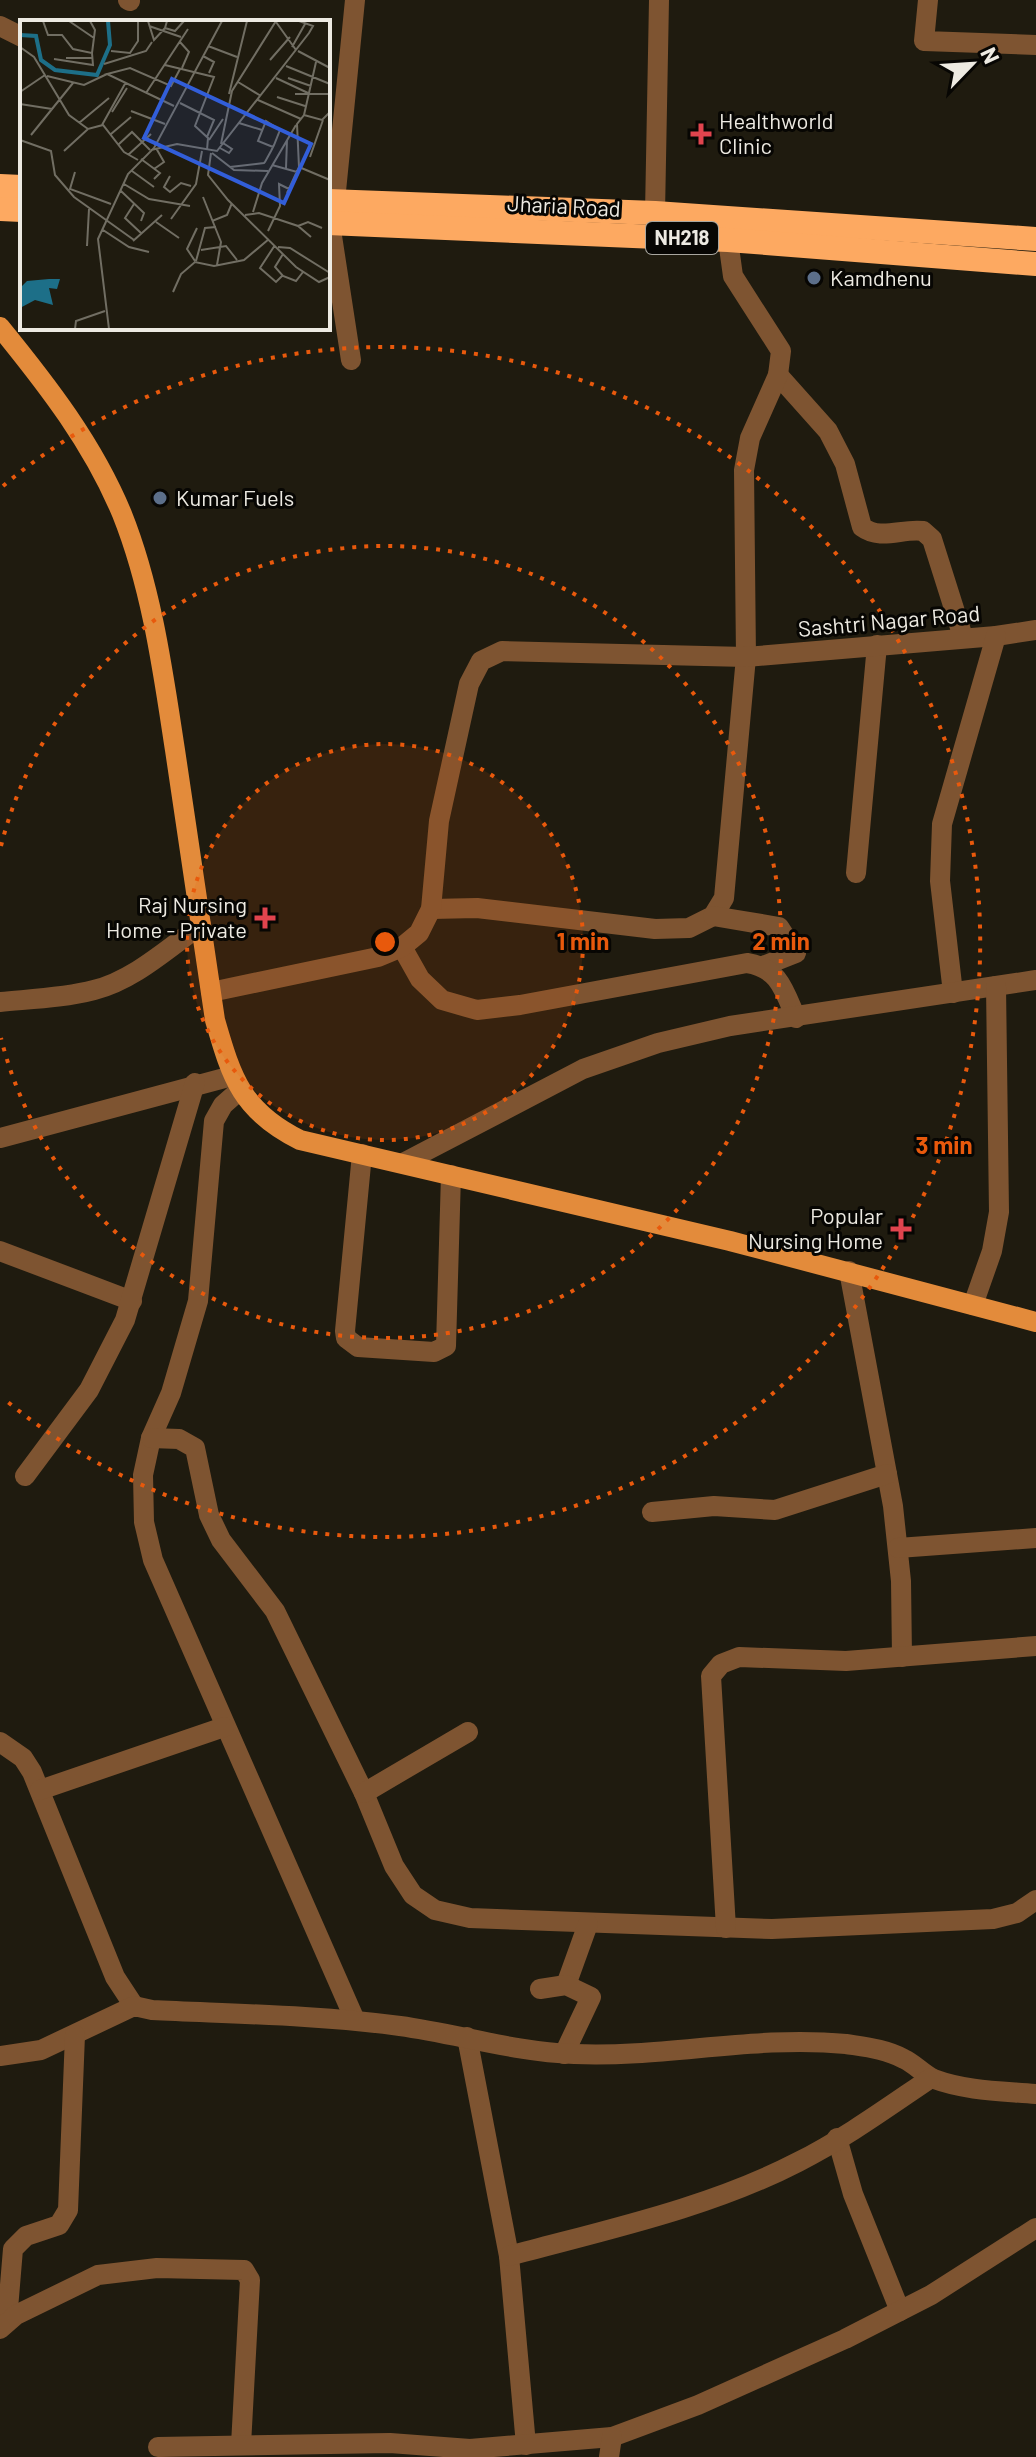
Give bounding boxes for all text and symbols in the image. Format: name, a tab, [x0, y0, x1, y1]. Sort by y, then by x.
inset map	[20, 20, 330, 330]
north arrow	[932, 24, 1012, 104]
text: N	[976, 43, 1006, 67]
place label: Healthworld Clinic	[719, 107, 834, 158]
marker: Healthworld Clinic	[690, 123, 712, 145]
street label: Jharia Road	[507, 189, 622, 221]
road number: NH218	[646, 222, 718, 254]
place label: Kamdhenu	[830, 264, 932, 290]
marker: Kamdhenu	[805, 269, 823, 287]
place label: Kumar Fuels	[176, 484, 294, 510]
marker: Kumar Fuels	[151, 489, 169, 507]
street label: Sashtri Nagar Road	[797, 599, 981, 641]
place label: Raj Nursing Home - Private	[106, 891, 247, 942]
marker: Raj Nursing Home - Private	[254, 907, 276, 929]
text: 1 min	[557, 926, 609, 955]
text: 2 min	[752, 926, 810, 955]
centre of rings	[371, 928, 399, 956]
text: 3 min	[915, 1130, 973, 1159]
place label: Popular Nursing Home	[748, 1202, 883, 1253]
marker: Popular Nursing Home	[890, 1218, 912, 1240]

